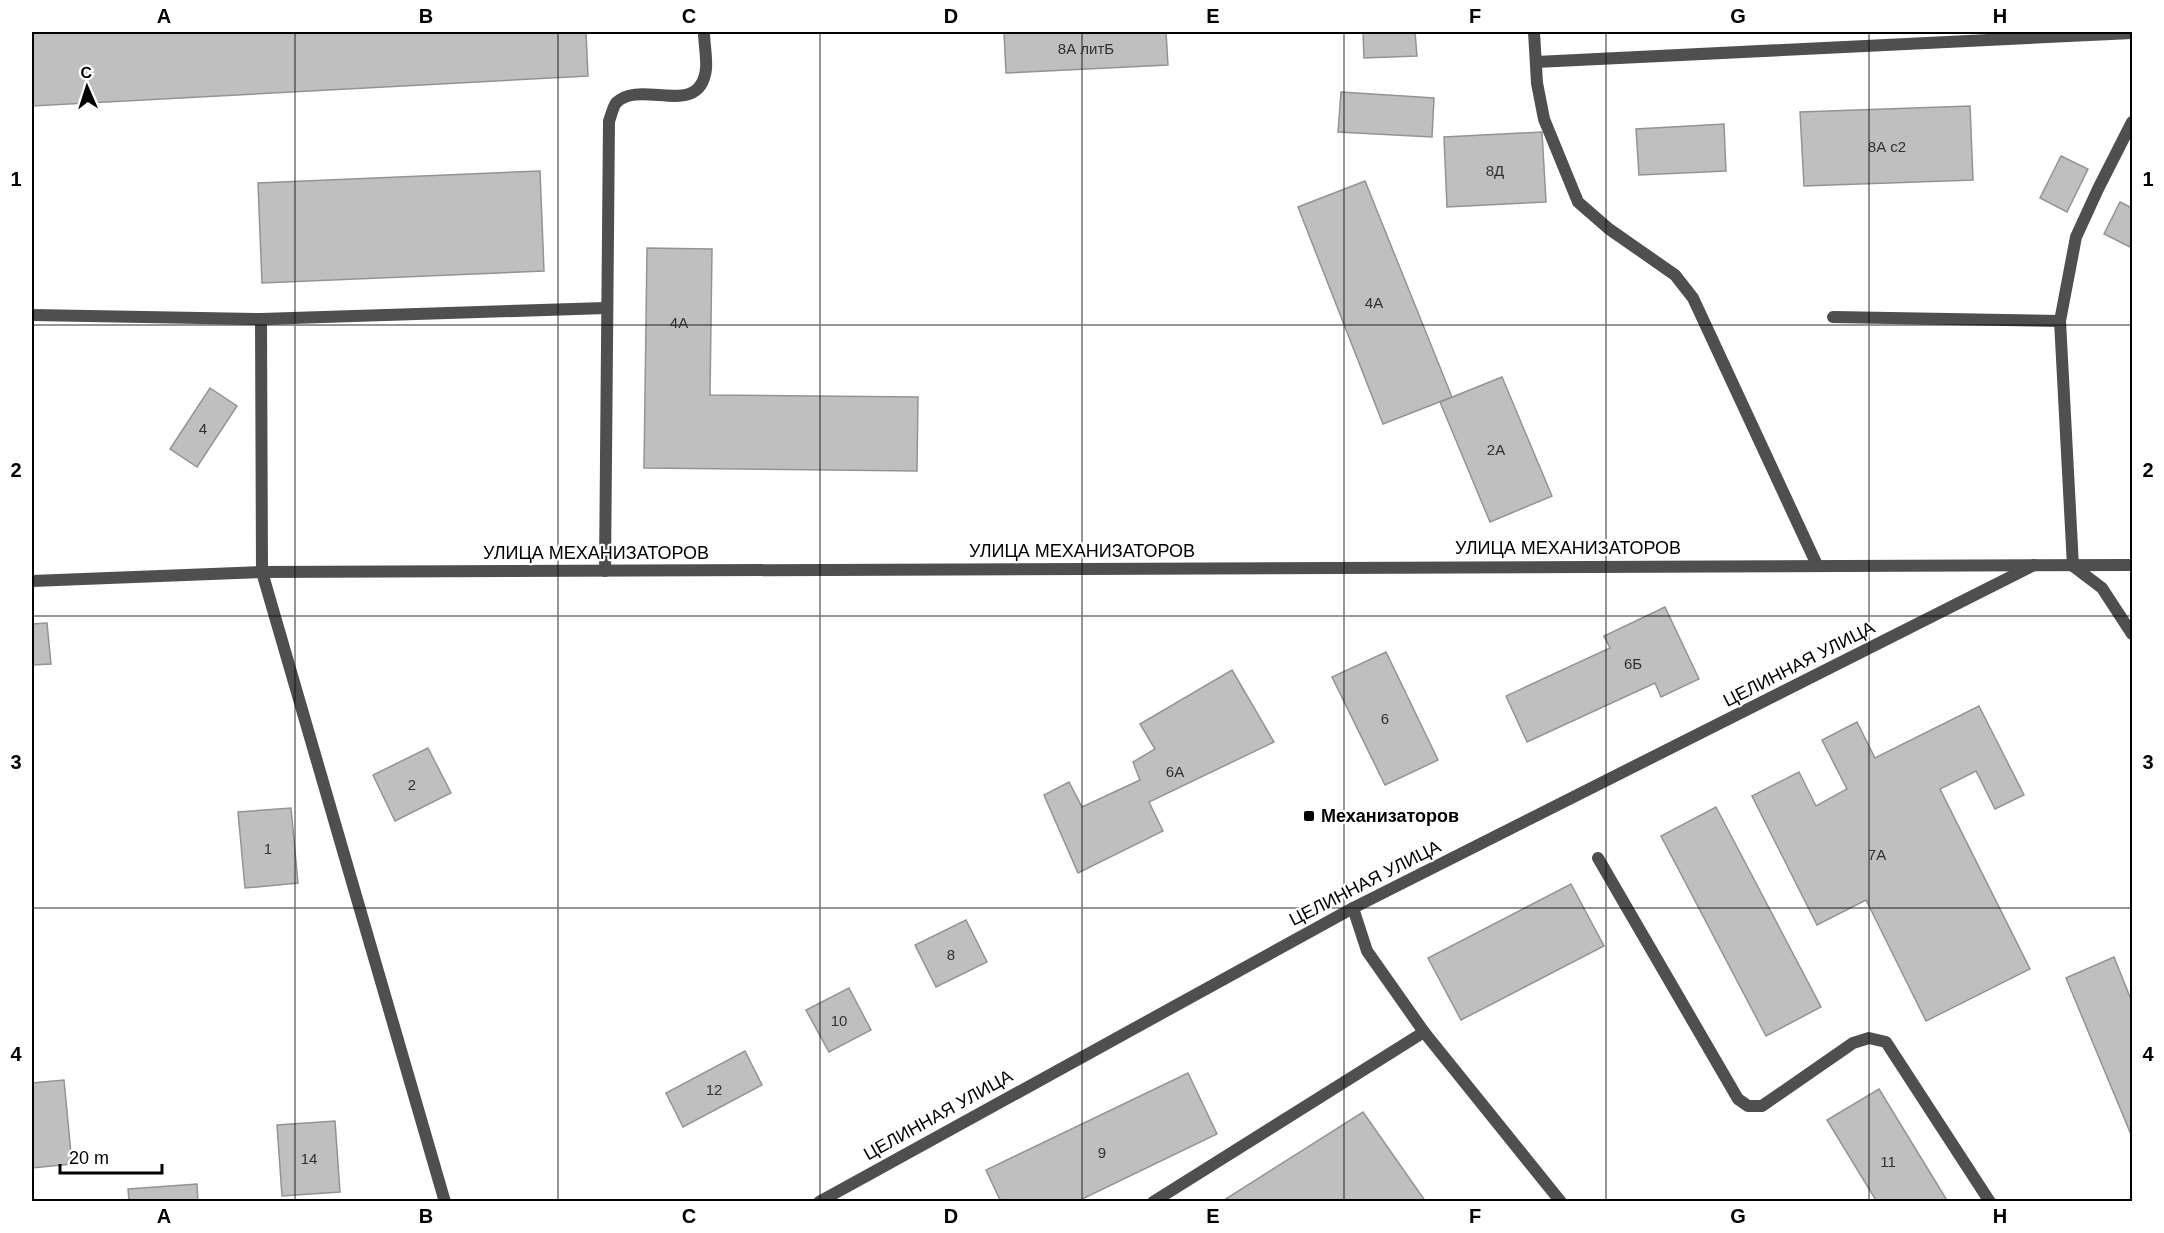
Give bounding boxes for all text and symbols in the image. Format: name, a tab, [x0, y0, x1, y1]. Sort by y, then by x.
text: A	[157, 5, 171, 27]
text: B	[419, 5, 433, 27]
text: C	[682, 5, 696, 27]
text: D	[944, 5, 958, 27]
text: E	[1206, 5, 1220, 27]
text: F	[1469, 5, 1481, 27]
text: G	[1730, 5, 1746, 27]
text: H	[1993, 5, 2007, 27]
house number: 8А литБ	[1058, 40, 1114, 57]
north arrow	[57, 57, 117, 117]
text: С	[80, 64, 93, 81]
house number: 8А с2	[1868, 138, 1906, 155]
house number: 8Д	[1486, 162, 1504, 179]
text: 1	[10, 168, 22, 190]
text: 1	[2142, 168, 2154, 190]
house number: 4А	[1365, 294, 1383, 311]
house number: 4А	[670, 314, 688, 331]
house number: 4	[199, 420, 207, 437]
house number: 2А	[1487, 441, 1505, 458]
text: 2	[10, 459, 22, 481]
text: 2	[2142, 459, 2154, 481]
street label: УЛИЦА МЕХАНИЗАТОРОВ	[1455, 538, 1681, 558]
street label: УЛИЦА МЕХАНИЗАТОРОВ	[969, 541, 1195, 561]
street label: УЛИЦА МЕХАНИЗАТОРОВ	[483, 543, 709, 563]
street label: ЦЕЛИННАЯ УЛИЦА	[1720, 617, 1878, 711]
house number: 6Б	[1624, 655, 1642, 672]
house number: 6	[1381, 710, 1389, 727]
text: 3	[10, 751, 22, 773]
text: 3	[2142, 751, 2154, 773]
house number: 6А	[1166, 763, 1184, 780]
house number: 2	[408, 776, 416, 793]
place label: Механизаторов	[1321, 806, 1459, 826]
marker: Механизаторов	[1302, 809, 1316, 823]
street label: ЦЕЛИННАЯ УЛИЦА	[1286, 836, 1444, 930]
house number: 1	[264, 840, 272, 857]
house number: 7А	[1868, 846, 1886, 863]
house number: 8	[947, 946, 955, 963]
house number: 10	[831, 1012, 847, 1029]
text: 4	[10, 1043, 22, 1065]
text: 4	[2142, 1043, 2154, 1065]
street label: ЦЕЛИННАЯ УЛИЦА	[860, 1066, 1016, 1164]
house number: 12	[706, 1081, 722, 1098]
scale bar	[60, 1137, 162, 1175]
house number: 9	[1098, 1144, 1106, 1161]
text: 20 m	[69, 1148, 109, 1168]
house number: 14	[301, 1150, 317, 1167]
house number: 11	[1880, 1153, 1896, 1170]
text: A	[157, 1205, 171, 1227]
text: B	[419, 1205, 433, 1227]
text: C	[682, 1205, 696, 1227]
text: D	[944, 1205, 958, 1227]
text: E	[1206, 1205, 1220, 1227]
text: F	[1469, 1205, 1481, 1227]
text: G	[1730, 1205, 1746, 1227]
text: H	[1993, 1205, 2007, 1227]

